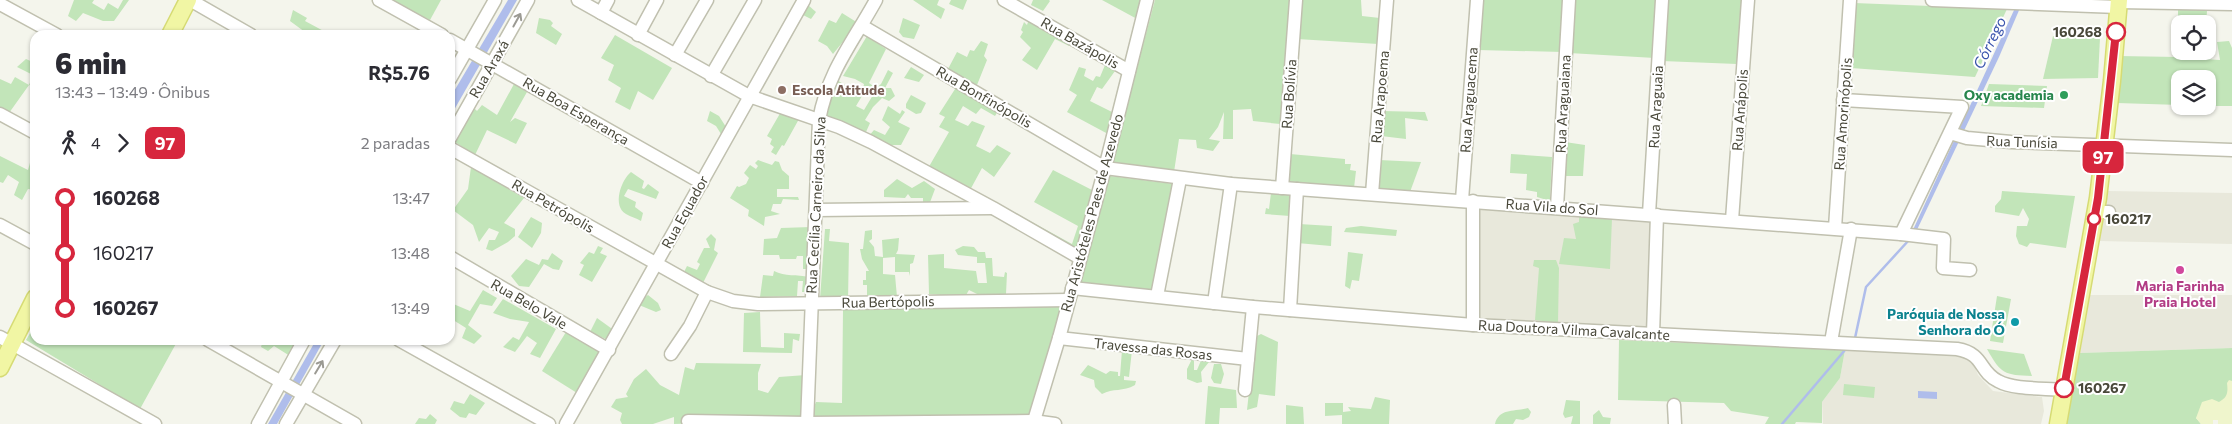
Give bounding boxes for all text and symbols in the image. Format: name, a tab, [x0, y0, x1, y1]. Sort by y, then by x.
one-way arrow	[513, 13, 523, 27]
street label: Rua Bazápolis	[1038, 13, 1123, 72]
water label: Córrego	[1969, 14, 2009, 72]
map controls	[2171, 15, 2216, 115]
button: locate	[2171, 15, 2216, 60]
marker: 160268	[2106, 22, 2126, 42]
place label: 160268	[2053, 23, 2102, 40]
street label: Rua Araxá	[465, 37, 512, 101]
text: 6 min	[55, 46, 127, 80]
street label: Rua Araguacema	[1456, 46, 1481, 153]
street label: Rua Arapoema	[1367, 50, 1392, 144]
street label: Rua Araguaiana	[1551, 54, 1574, 154]
street label: Rua Amorinópolis	[1830, 57, 1855, 171]
street label: Rua Bolívia	[1278, 59, 1299, 129]
text: R$5.76	[368, 61, 430, 84]
street label: Rua Bonfinópolis	[933, 62, 1035, 131]
street label: Rua Araguaia	[1645, 65, 1666, 149]
street label: Rua Anápolis	[1728, 68, 1751, 152]
button: layers	[2171, 70, 2216, 115]
street label: Rua Boa Esperança	[520, 73, 632, 148]
place label: Escola Atitude	[792, 81, 885, 98]
text: 13:43 – 13:49 · Ônibus	[55, 82, 210, 101]
marker: Escola Atitude	[776, 84, 788, 96]
place label: Oxy academia	[1964, 86, 2054, 103]
marker: Oxy academia	[2058, 89, 2070, 101]
street label: Rua Aristóteles Paes de Azevedo	[1057, 112, 1126, 314]
street label: Rua Cecília Carneiro da Silva	[802, 116, 829, 294]
icon: walk	[55, 129, 83, 157]
icon: forward	[109, 129, 137, 157]
text: 97	[155, 132, 175, 154]
street label: Rua Tunísia	[1986, 132, 2058, 151]
text: 4	[91, 133, 101, 152]
text: 2 paradas	[361, 133, 430, 152]
line badge: 97	[2080, 141, 2126, 173]
text: 97	[2093, 146, 2113, 168]
street label: Rua Equador	[658, 172, 712, 251]
street label: Rua Petrópolis	[509, 175, 598, 236]
text: 160268	[93, 186, 160, 209]
text: 13:47	[393, 188, 430, 207]
street label: Rua Vila do Sol	[1505, 195, 1599, 218]
place label: 160217	[2105, 210, 2151, 227]
marker: 160217	[2087, 212, 2101, 226]
text: 160217	[93, 241, 154, 264]
text: 13:48	[391, 243, 430, 262]
marker: Maria Farinha Praia Hotel	[2174, 264, 2186, 276]
street label: Rua Belo Vale	[488, 275, 570, 332]
place label: Maria Farinha Praia Hotel	[2136, 277, 2224, 310]
street label: Rua Bertópolis	[841, 292, 935, 311]
text: 160267	[93, 296, 159, 319]
text: 13:49	[391, 298, 430, 317]
place label: Paróquia de Nossa Senhora do Ó	[1887, 305, 2005, 338]
street label: Rua Doutora Vilma Cavalcante	[1478, 316, 1670, 343]
marker: Paróquia de Nossa Senhora do Ó	[2009, 316, 2021, 328]
street label: Travessa das Rosas	[1093, 334, 1213, 363]
one-way arrow	[314, 360, 324, 374]
marker: 160267	[2054, 378, 2074, 398]
place label: 160267	[2078, 379, 2127, 396]

